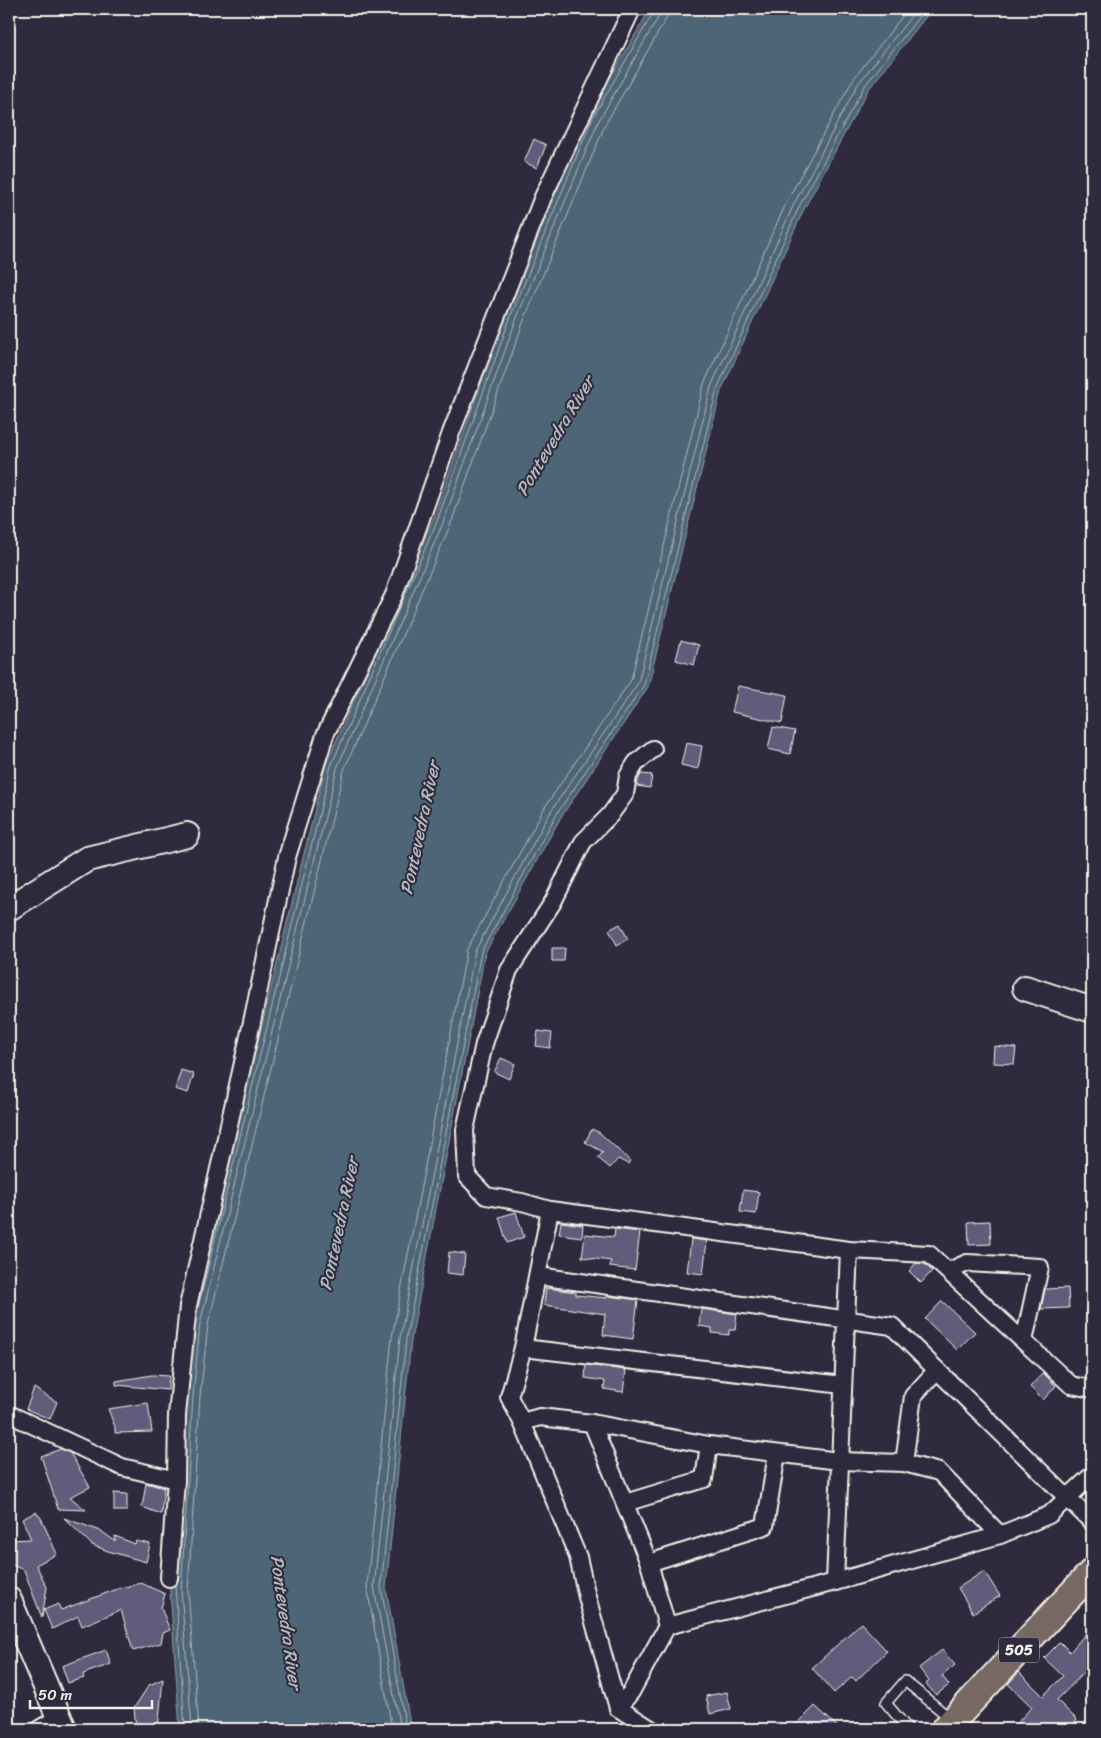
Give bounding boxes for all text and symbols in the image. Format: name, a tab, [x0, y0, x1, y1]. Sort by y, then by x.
water label: Pontevedra River	[507, 367, 605, 502]
water label: Pontevedra River	[390, 755, 450, 897]
water label: Pontevedra River	[309, 1151, 369, 1293]
water label: Pontevedra River	[261, 1553, 312, 1695]
road number: 505	[999, 1638, 1039, 1662]
scale bar	[30, 1678, 152, 1710]
text: 50 m	[38, 1682, 73, 1708]

